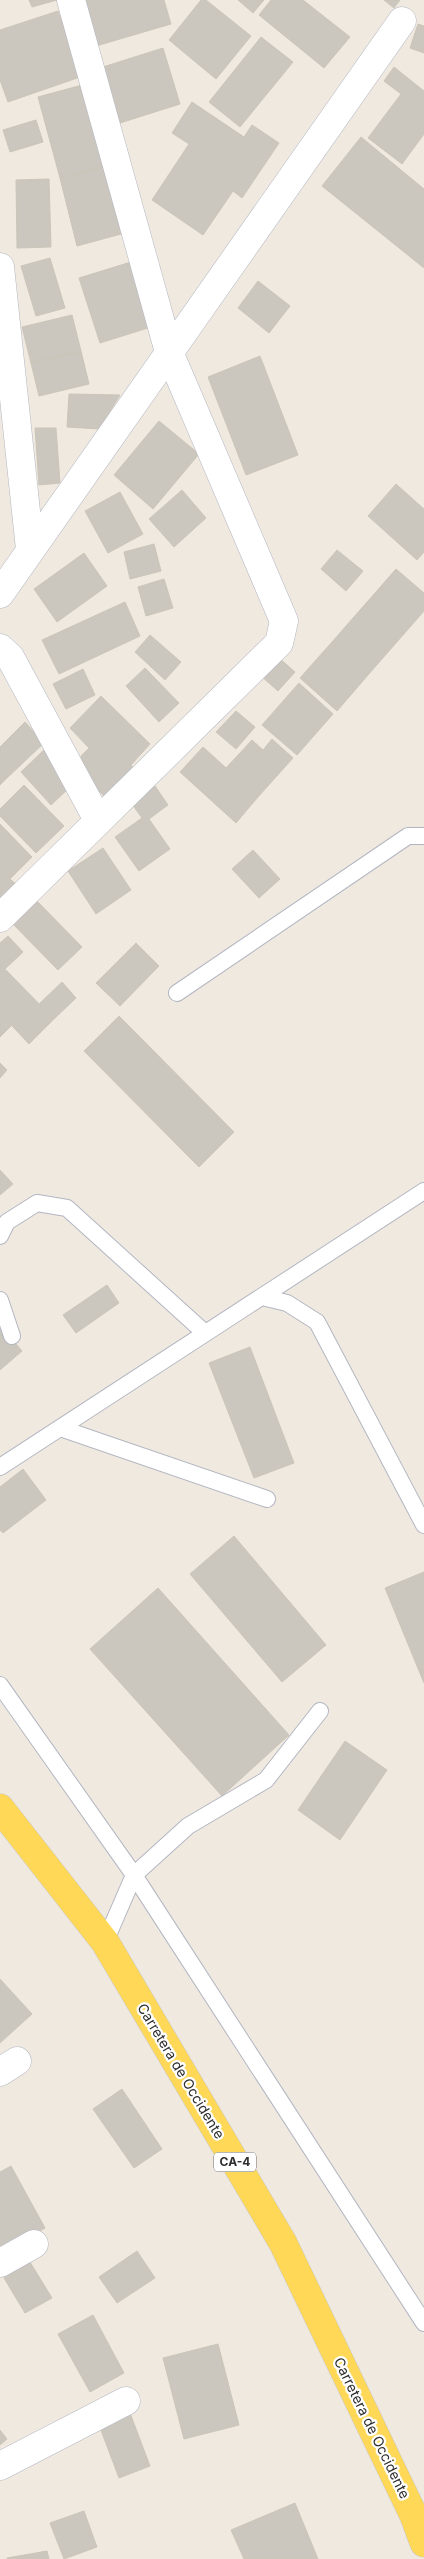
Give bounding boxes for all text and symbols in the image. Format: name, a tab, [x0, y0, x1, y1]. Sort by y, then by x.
street label: Carretera de Occidente	[134, 2000, 229, 2141]
road number: CA-4	[214, 2152, 256, 2172]
street label: Carretera de Occidente	[331, 2354, 414, 2501]

